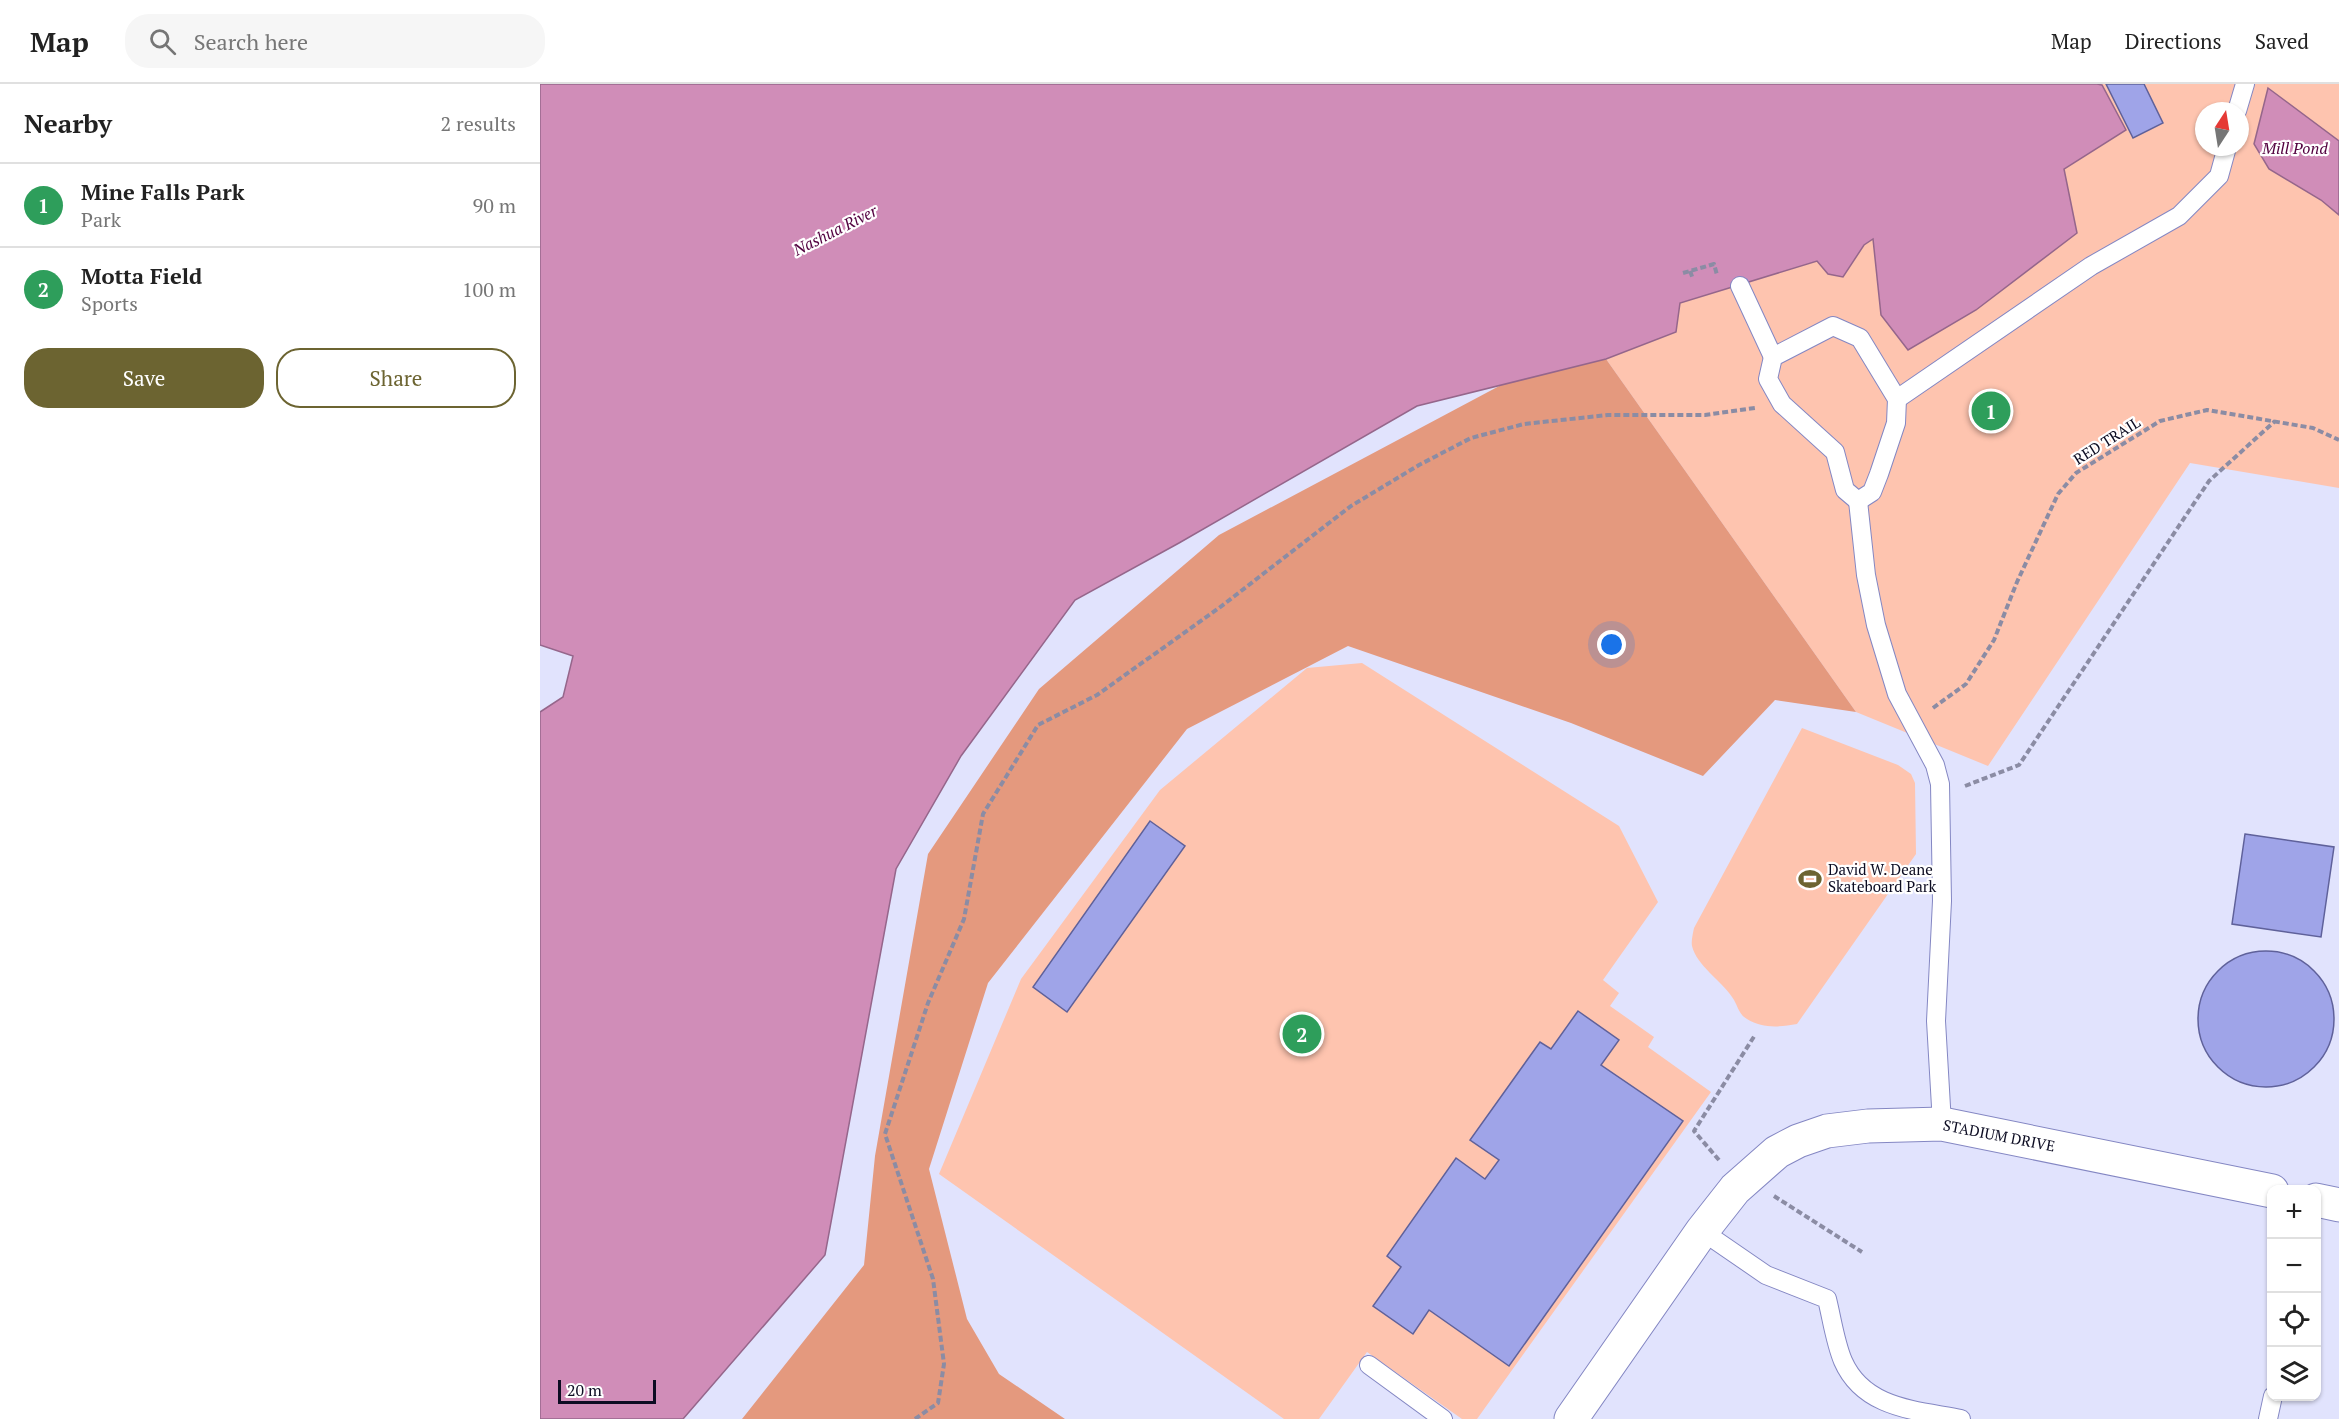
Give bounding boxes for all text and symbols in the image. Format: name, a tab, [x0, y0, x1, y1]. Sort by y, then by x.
search box	[125, 14, 545, 68]
text: Map	[30, 23, 89, 60]
icon: search	[146, 25, 179, 58]
text: Search here	[194, 27, 308, 56]
text: Map	[2051, 27, 2092, 55]
text: Directions	[2125, 27, 2222, 55]
text: Saved	[2255, 27, 2309, 55]
north arrow	[2195, 102, 2249, 156]
text: Nearby	[24, 106, 112, 140]
text: 2 results	[441, 110, 516, 137]
water label: Mill Pond	[2261, 137, 2328, 159]
text: Mine Falls Park	[81, 177, 245, 206]
text: 1	[38, 192, 49, 219]
text: 90 m	[473, 192, 516, 219]
water label: Nashua River	[788, 199, 881, 261]
text: Park	[81, 206, 121, 233]
text: Motta Field	[81, 261, 202, 290]
text: 2	[38, 276, 49, 303]
text: 100 m	[462, 276, 516, 303]
text: Sports	[81, 290, 138, 317]
button: Save	[24, 348, 264, 408]
button: Share	[276, 348, 516, 408]
pin: 1	[1972, 388, 2010, 434]
street label: RED TRAIL	[2069, 412, 2144, 469]
your location	[1597, 630, 1626, 659]
place label: David W. Deane Skateboard Park	[1828, 859, 1937, 896]
sports icon: David W. Deane Skateboard Park	[1797, 866, 1823, 892]
pin: 2	[1282, 1012, 1322, 1056]
street label: STADIUM DRIVE	[1942, 1114, 2057, 1156]
map controls	[2267, 1185, 2321, 1401]
button: +	[2267, 1185, 2321, 1239]
button: −	[2267, 1239, 2321, 1293]
button: locate	[2267, 1293, 2321, 1347]
button: layers	[2267, 1347, 2321, 1401]
scale bar	[558, 1377, 656, 1404]
text: 20 m	[567, 1379, 602, 1401]

